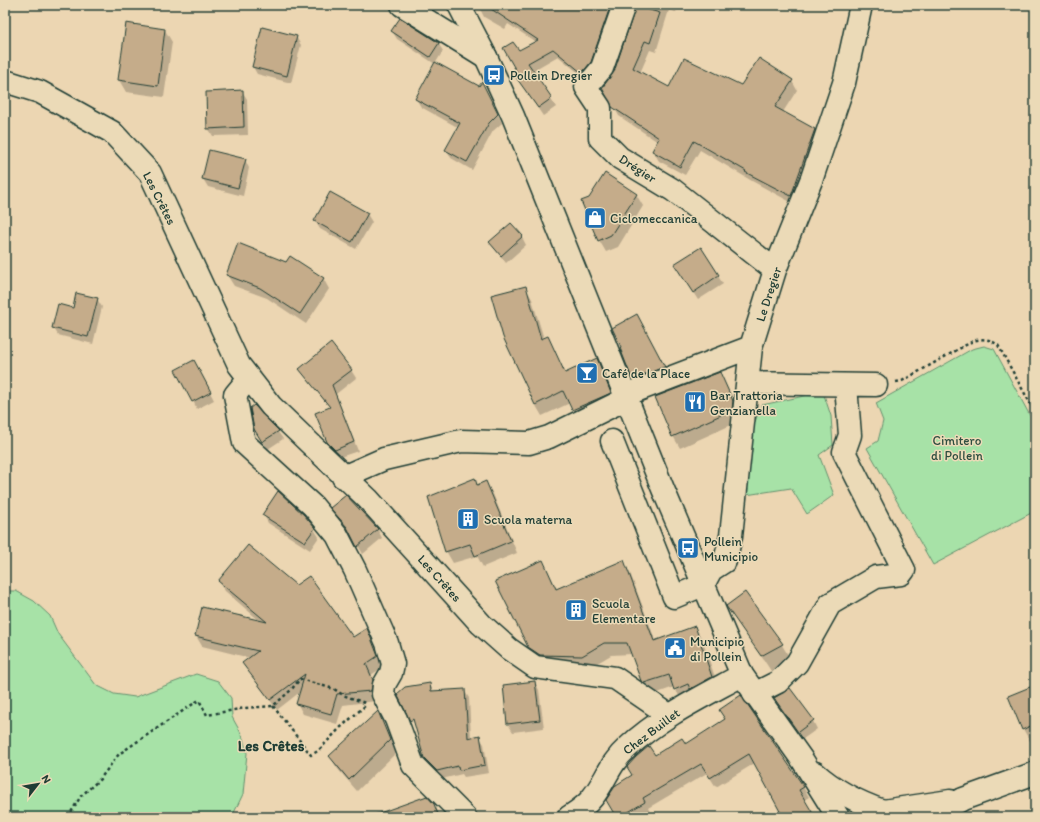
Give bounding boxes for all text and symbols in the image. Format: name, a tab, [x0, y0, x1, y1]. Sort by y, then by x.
bus stop icon: Pollein Dregier	[481, 62, 507, 88]
place label: Pollein Dregier	[510, 68, 593, 83]
street label: Drégier	[616, 151, 660, 186]
street label: Les Crêtes	[140, 169, 179, 228]
shop icon: Ciclomeccanica	[582, 205, 608, 231]
place label: Ciclomeccanica	[610, 211, 698, 226]
street label: Le Dregier	[753, 264, 785, 323]
bar icon: Café de la Place	[574, 360, 600, 386]
place label: Café de la Place	[602, 366, 690, 381]
place label: Bar Trattoria Genzianella	[710, 388, 783, 418]
restaurant icon: Bar Trattoria Genzianella	[682, 389, 708, 415]
park label: Cimitero di Pollein	[931, 433, 984, 463]
building icon: Scuola materna	[455, 506, 481, 532]
place label: Scuola materna	[484, 512, 573, 527]
place label: Pollein Municipio	[704, 534, 759, 564]
bus stop icon: Pollein Municipio	[675, 535, 701, 561]
street label: Les Crêtes	[415, 552, 465, 605]
place label: Scuola Elementare	[592, 596, 656, 626]
building icon: Scuola Elementare	[563, 597, 589, 623]
place label: Municipio di Pollein	[690, 634, 745, 664]
public building icon: Municipio di Pollein	[662, 635, 688, 661]
street label: Chez Buillet	[620, 705, 683, 758]
district label: Les Crêtes	[238, 737, 305, 755]
north arrow	[18, 764, 58, 804]
text: N	[39, 773, 54, 786]

